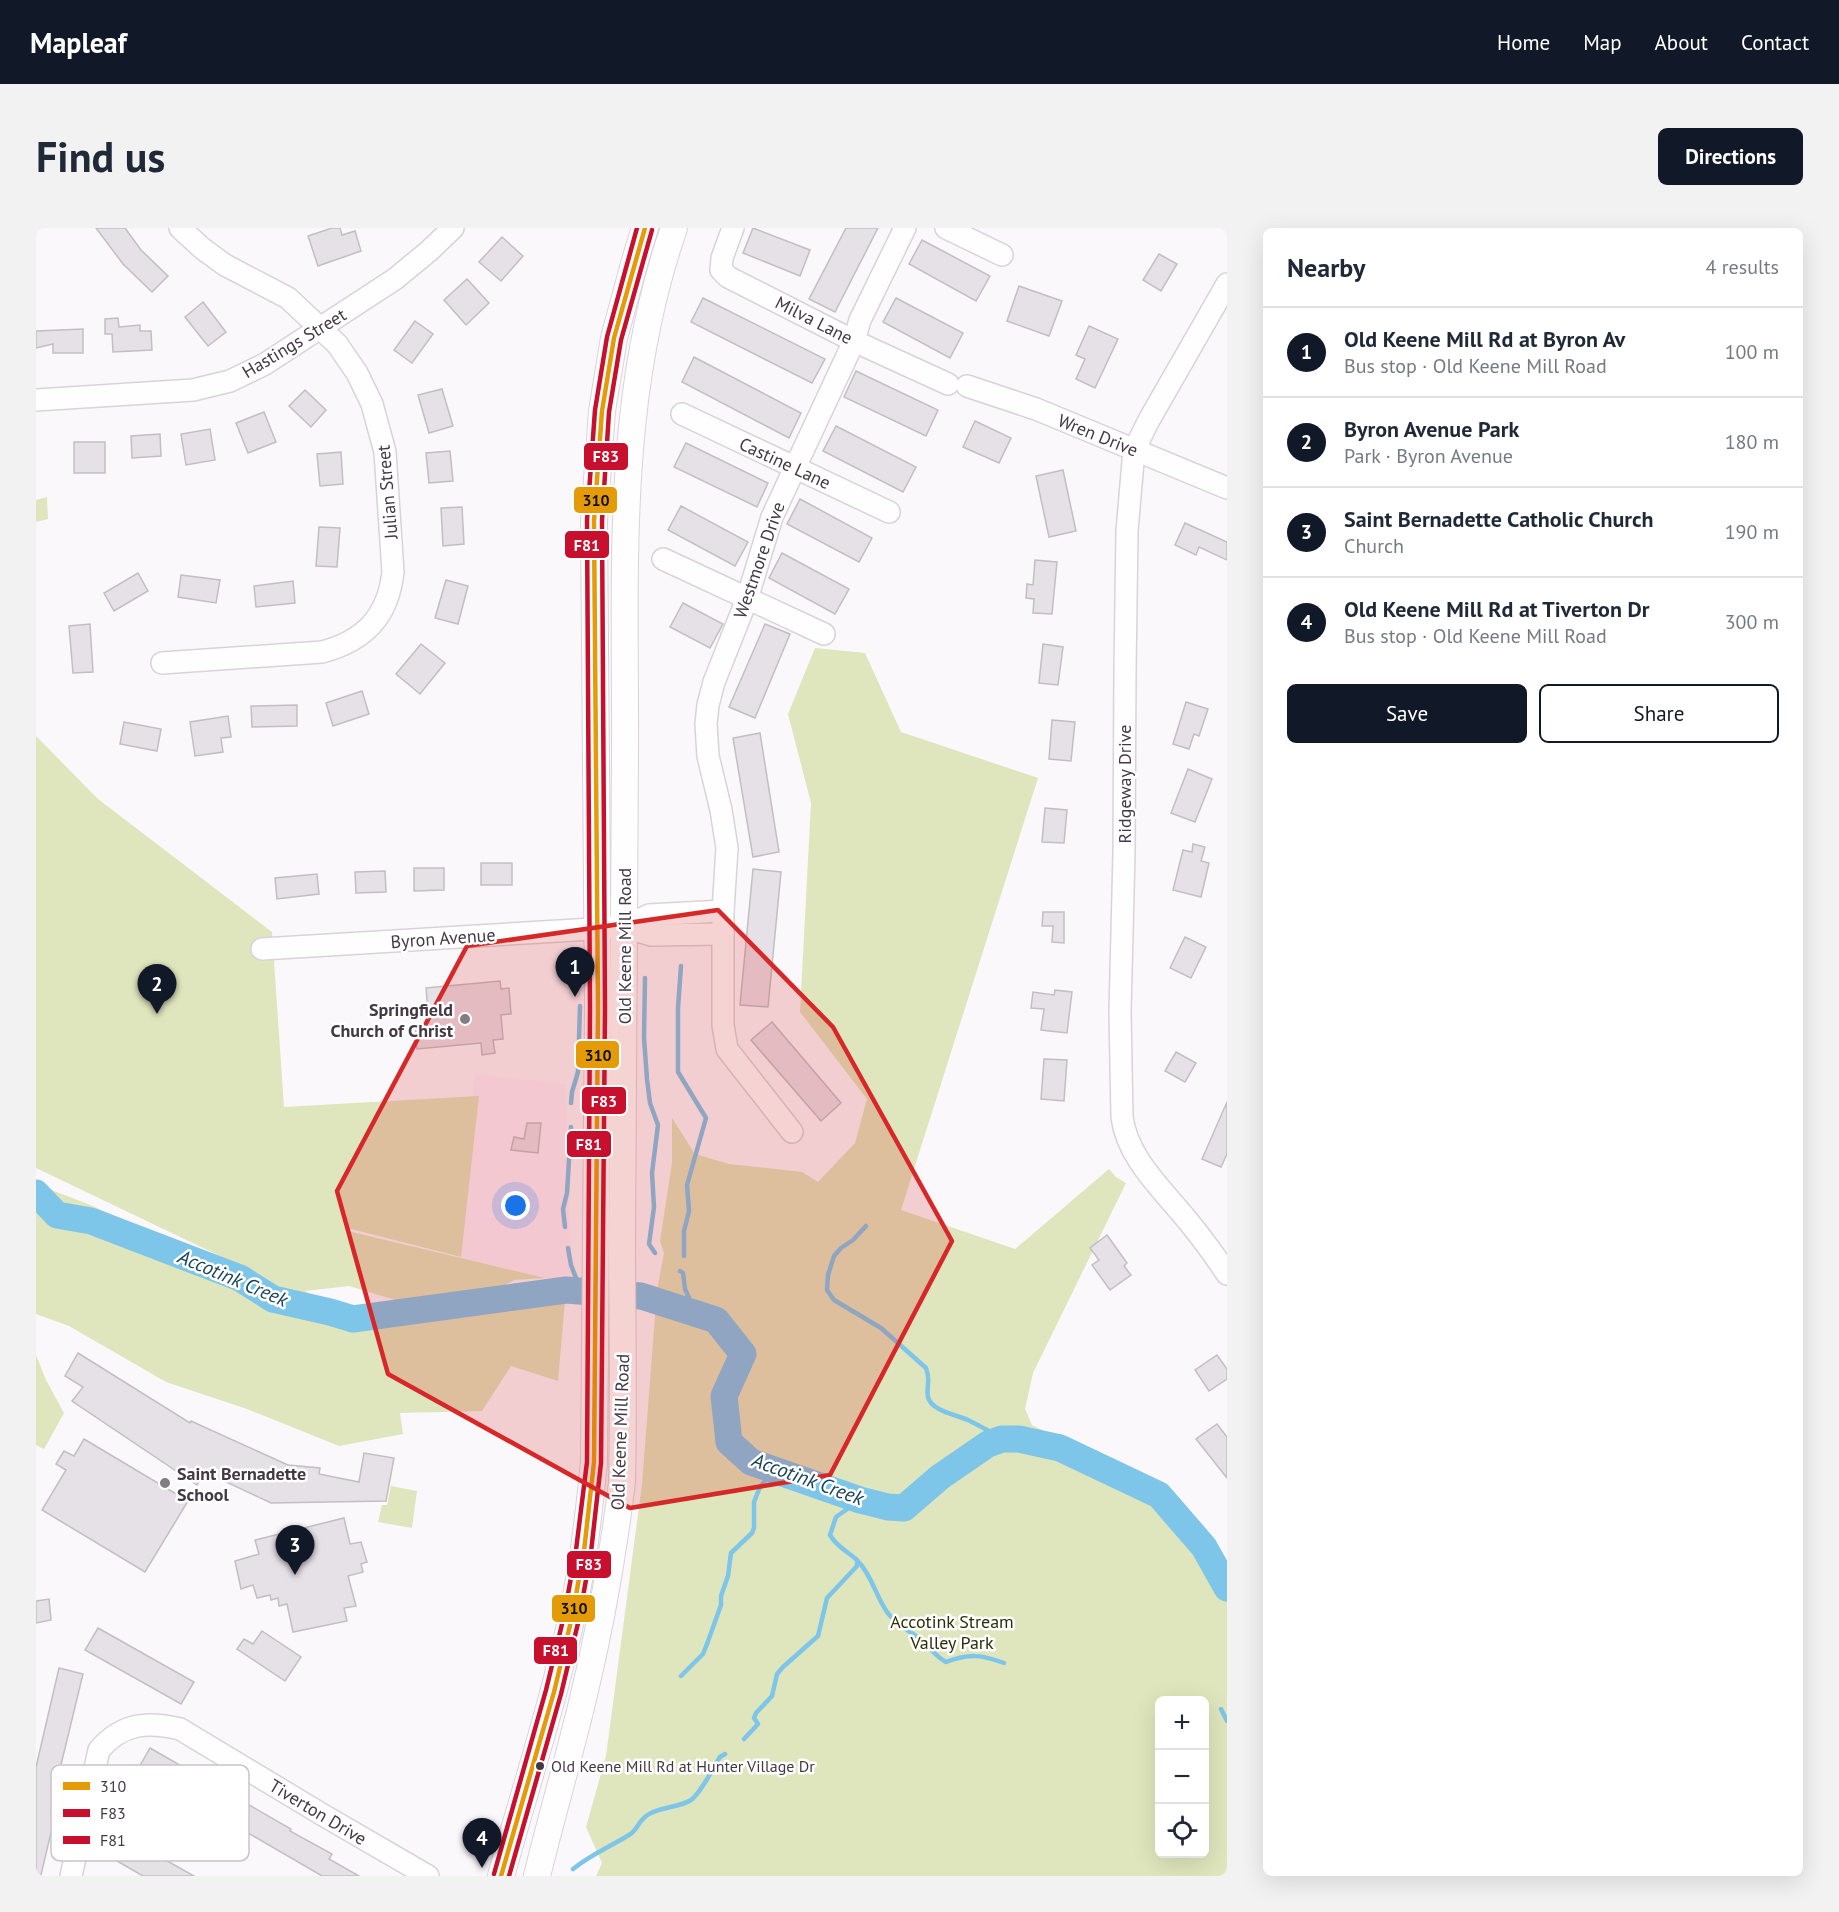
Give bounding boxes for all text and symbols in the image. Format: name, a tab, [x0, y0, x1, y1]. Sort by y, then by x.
text: Mapleaf	[30, 24, 127, 61]
text: Home	[1497, 29, 1550, 56]
text: Map	[1583, 29, 1622, 56]
text: About	[1655, 29, 1708, 56]
text: Contact	[1741, 29, 1809, 56]
button: Directions	[1658, 128, 1803, 185]
text: Find us	[36, 129, 165, 184]
text: Nearby	[1287, 251, 1365, 284]
text: 4 results	[1706, 254, 1779, 280]
street label: Milva Lane	[772, 291, 856, 349]
street label: Hastings Street	[238, 303, 350, 383]
text: Old Keene Mill Rd at Byron Av	[1344, 325, 1625, 353]
text: 1	[1301, 339, 1312, 365]
text: 100 m	[1725, 339, 1779, 365]
text: Bus stop · Old Keene Mill Road	[1344, 353, 1607, 379]
street label: Wren Drive	[1055, 409, 1141, 461]
text: Byron Avenue Park	[1344, 415, 1519, 443]
text: 2	[1301, 429, 1312, 455]
text: 180 m	[1725, 429, 1779, 455]
street label: Castine Lane	[736, 432, 834, 494]
line badge: F83	[583, 442, 629, 471]
text: Park · Byron Avenue	[1344, 443, 1513, 469]
street label: Julian Street	[371, 444, 403, 541]
text: F83	[593, 446, 619, 466]
line badge: 310	[573, 486, 618, 514]
text: 310	[582, 490, 610, 510]
street label: Westmore Drive	[728, 499, 790, 621]
text: Saint Bernadette Catholic Church	[1344, 505, 1654, 533]
text: 3	[1301, 519, 1312, 545]
text: 190 m	[1725, 519, 1779, 545]
line badge: F81	[564, 530, 610, 559]
text: Church	[1344, 533, 1404, 559]
text: F81	[574, 535, 600, 555]
text: Old Keene Mill Rd at Tiverton Dr	[1344, 595, 1649, 623]
text: 4	[1301, 609, 1312, 635]
text: 300 m	[1725, 609, 1779, 635]
text: Bus stop · Old Keene Mill Road	[1344, 623, 1607, 649]
button: Save	[1287, 684, 1527, 743]
button: Share	[1539, 684, 1779, 743]
street label: Ridgeway Drive	[1113, 725, 1136, 843]
street label: Old Keene Mill Road	[613, 868, 636, 1024]
street label: Byron Avenue	[390, 923, 496, 953]
pin: 1	[556, 948, 594, 997]
pin: 2	[138, 964, 176, 1014]
place label: Springfield Church of Christ	[331, 998, 454, 1042]
marker: Springfield Church of Christ	[458, 1012, 472, 1026]
line badge: 310	[575, 1040, 620, 1069]
text: 310	[584, 1045, 612, 1065]
line badge: F83	[581, 1086, 627, 1115]
text: F83	[591, 1091, 617, 1111]
line badge: F81	[566, 1130, 612, 1158]
text: F81	[576, 1134, 602, 1154]
your location	[501, 1191, 530, 1220]
water label: Accotink Creek	[173, 1243, 293, 1313]
street label: Old Keene Mill Road	[606, 1353, 634, 1511]
water label: Accotink Creek	[748, 1446, 868, 1512]
place label: Saint Bernadette School	[177, 1462, 306, 1506]
marker: Saint Bernadette School	[158, 1476, 172, 1490]
pin: 3	[276, 1526, 314, 1575]
line badge: F83	[566, 1550, 612, 1579]
text: F83	[576, 1554, 602, 1574]
line badge: 310	[551, 1594, 596, 1623]
text: 310	[560, 1598, 588, 1618]
park label: Accotink Stream Valley Park	[890, 1610, 1014, 1654]
line badge: F81	[533, 1636, 578, 1665]
text: F81	[543, 1640, 569, 1660]
map controls	[1155, 1696, 1209, 1858]
button: +	[1155, 1696, 1209, 1750]
button: −	[1155, 1750, 1209, 1804]
place label: Old Keene Mill Rd at Hunter Village Dr	[551, 1756, 815, 1776]
marker: Old Keene Mill Rd at Hunter Village Dr	[534, 1760, 546, 1772]
legend	[51, 1765, 249, 1861]
street label: Tiverton Drive	[265, 1774, 371, 1850]
text: 310	[100, 1776, 126, 1796]
text: F83	[100, 1803, 126, 1823]
button: locate	[1155, 1804, 1209, 1858]
pin: 4	[462, 1818, 502, 1868]
text: F81	[100, 1830, 126, 1850]

